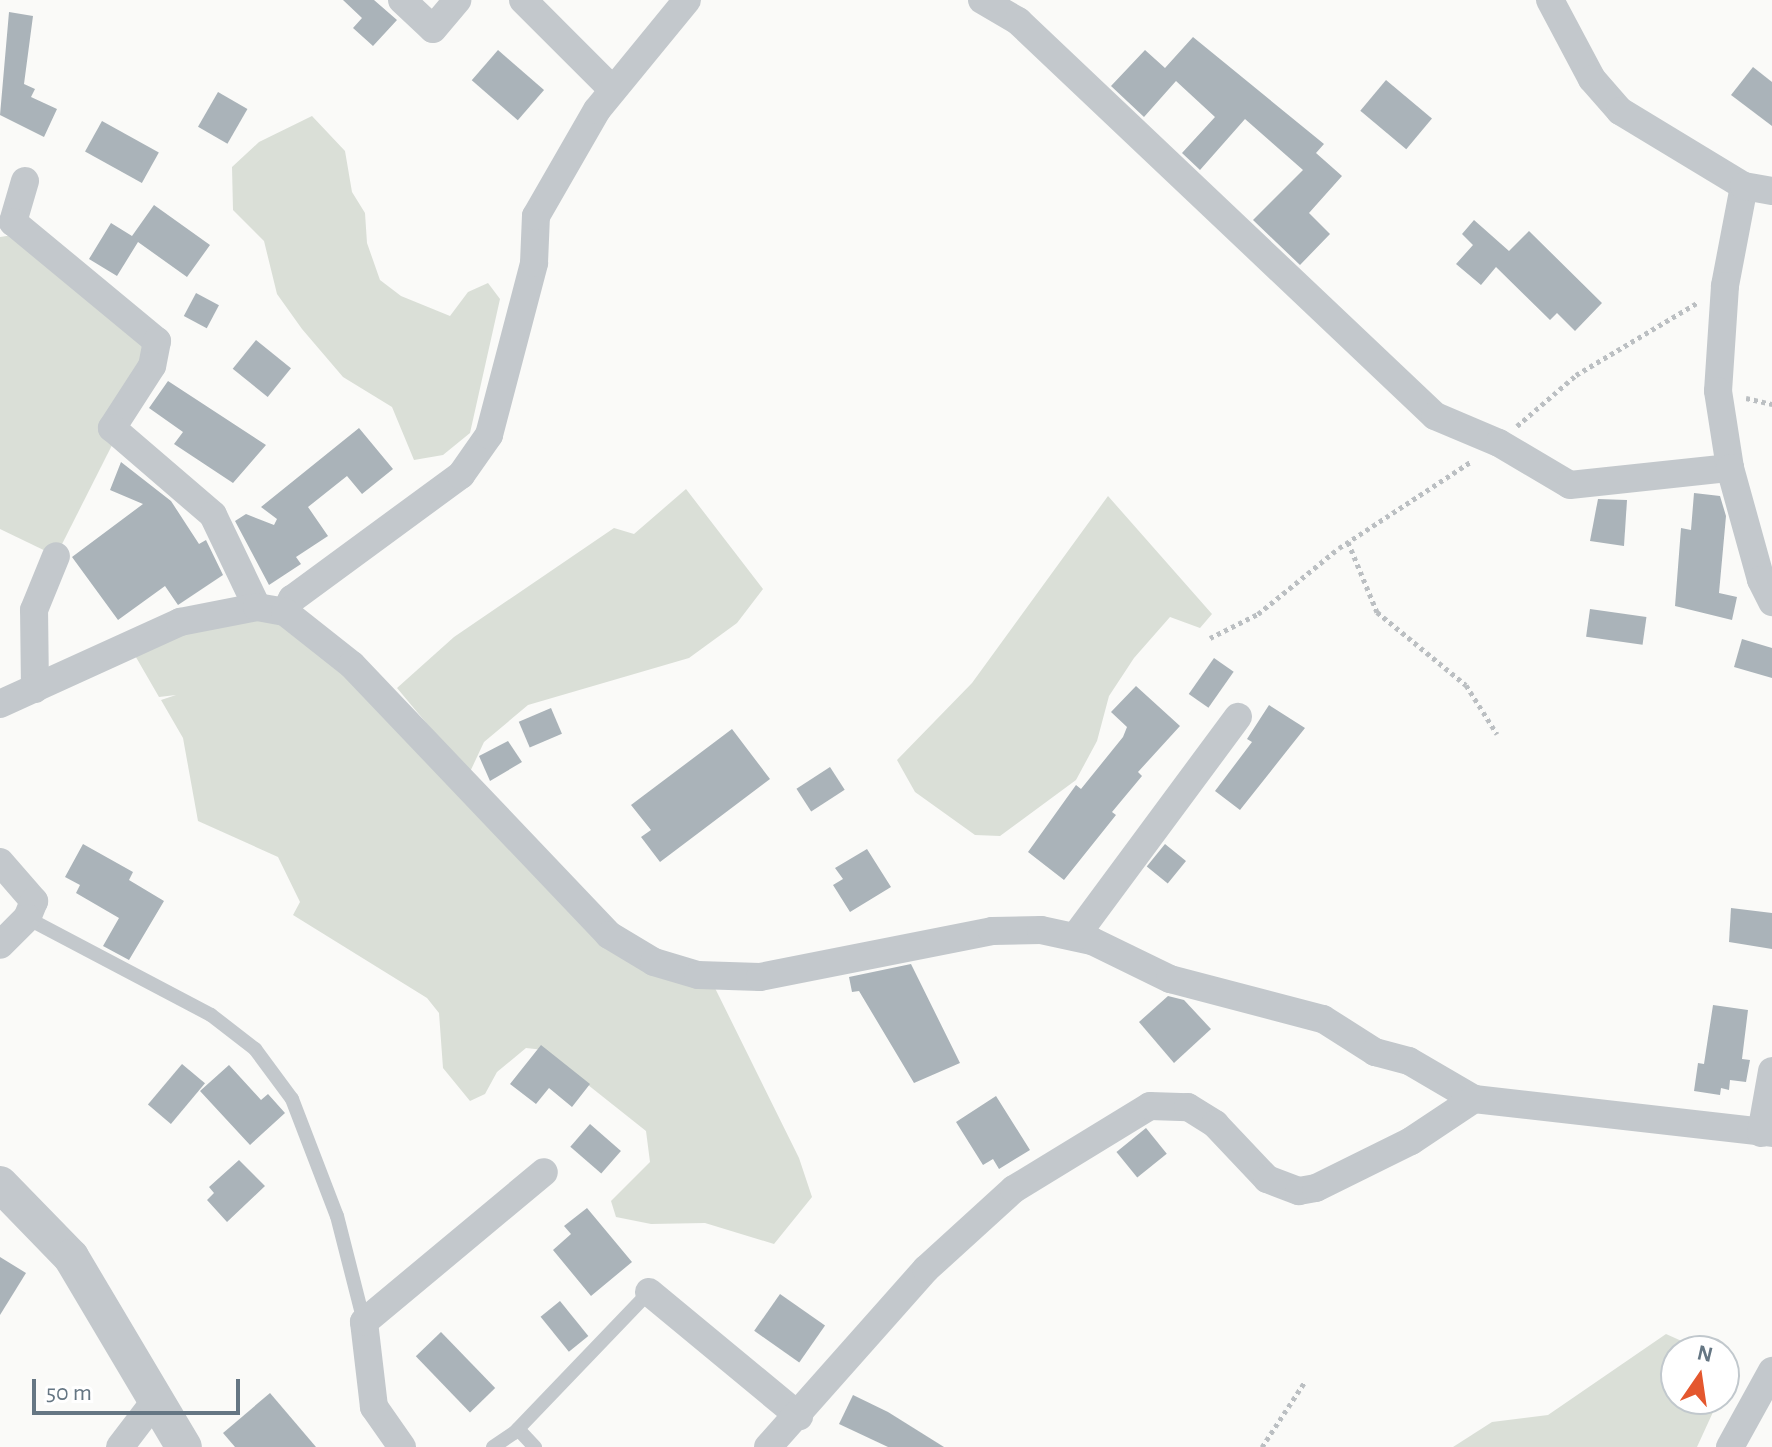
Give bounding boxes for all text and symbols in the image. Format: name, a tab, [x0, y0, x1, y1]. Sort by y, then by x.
north arrow	[1660, 1335, 1740, 1415]
text: N	[1695, 1341, 1715, 1366]
scale bar	[36, 1363, 244, 1413]
text: 50 m	[46, 1381, 92, 1405]

